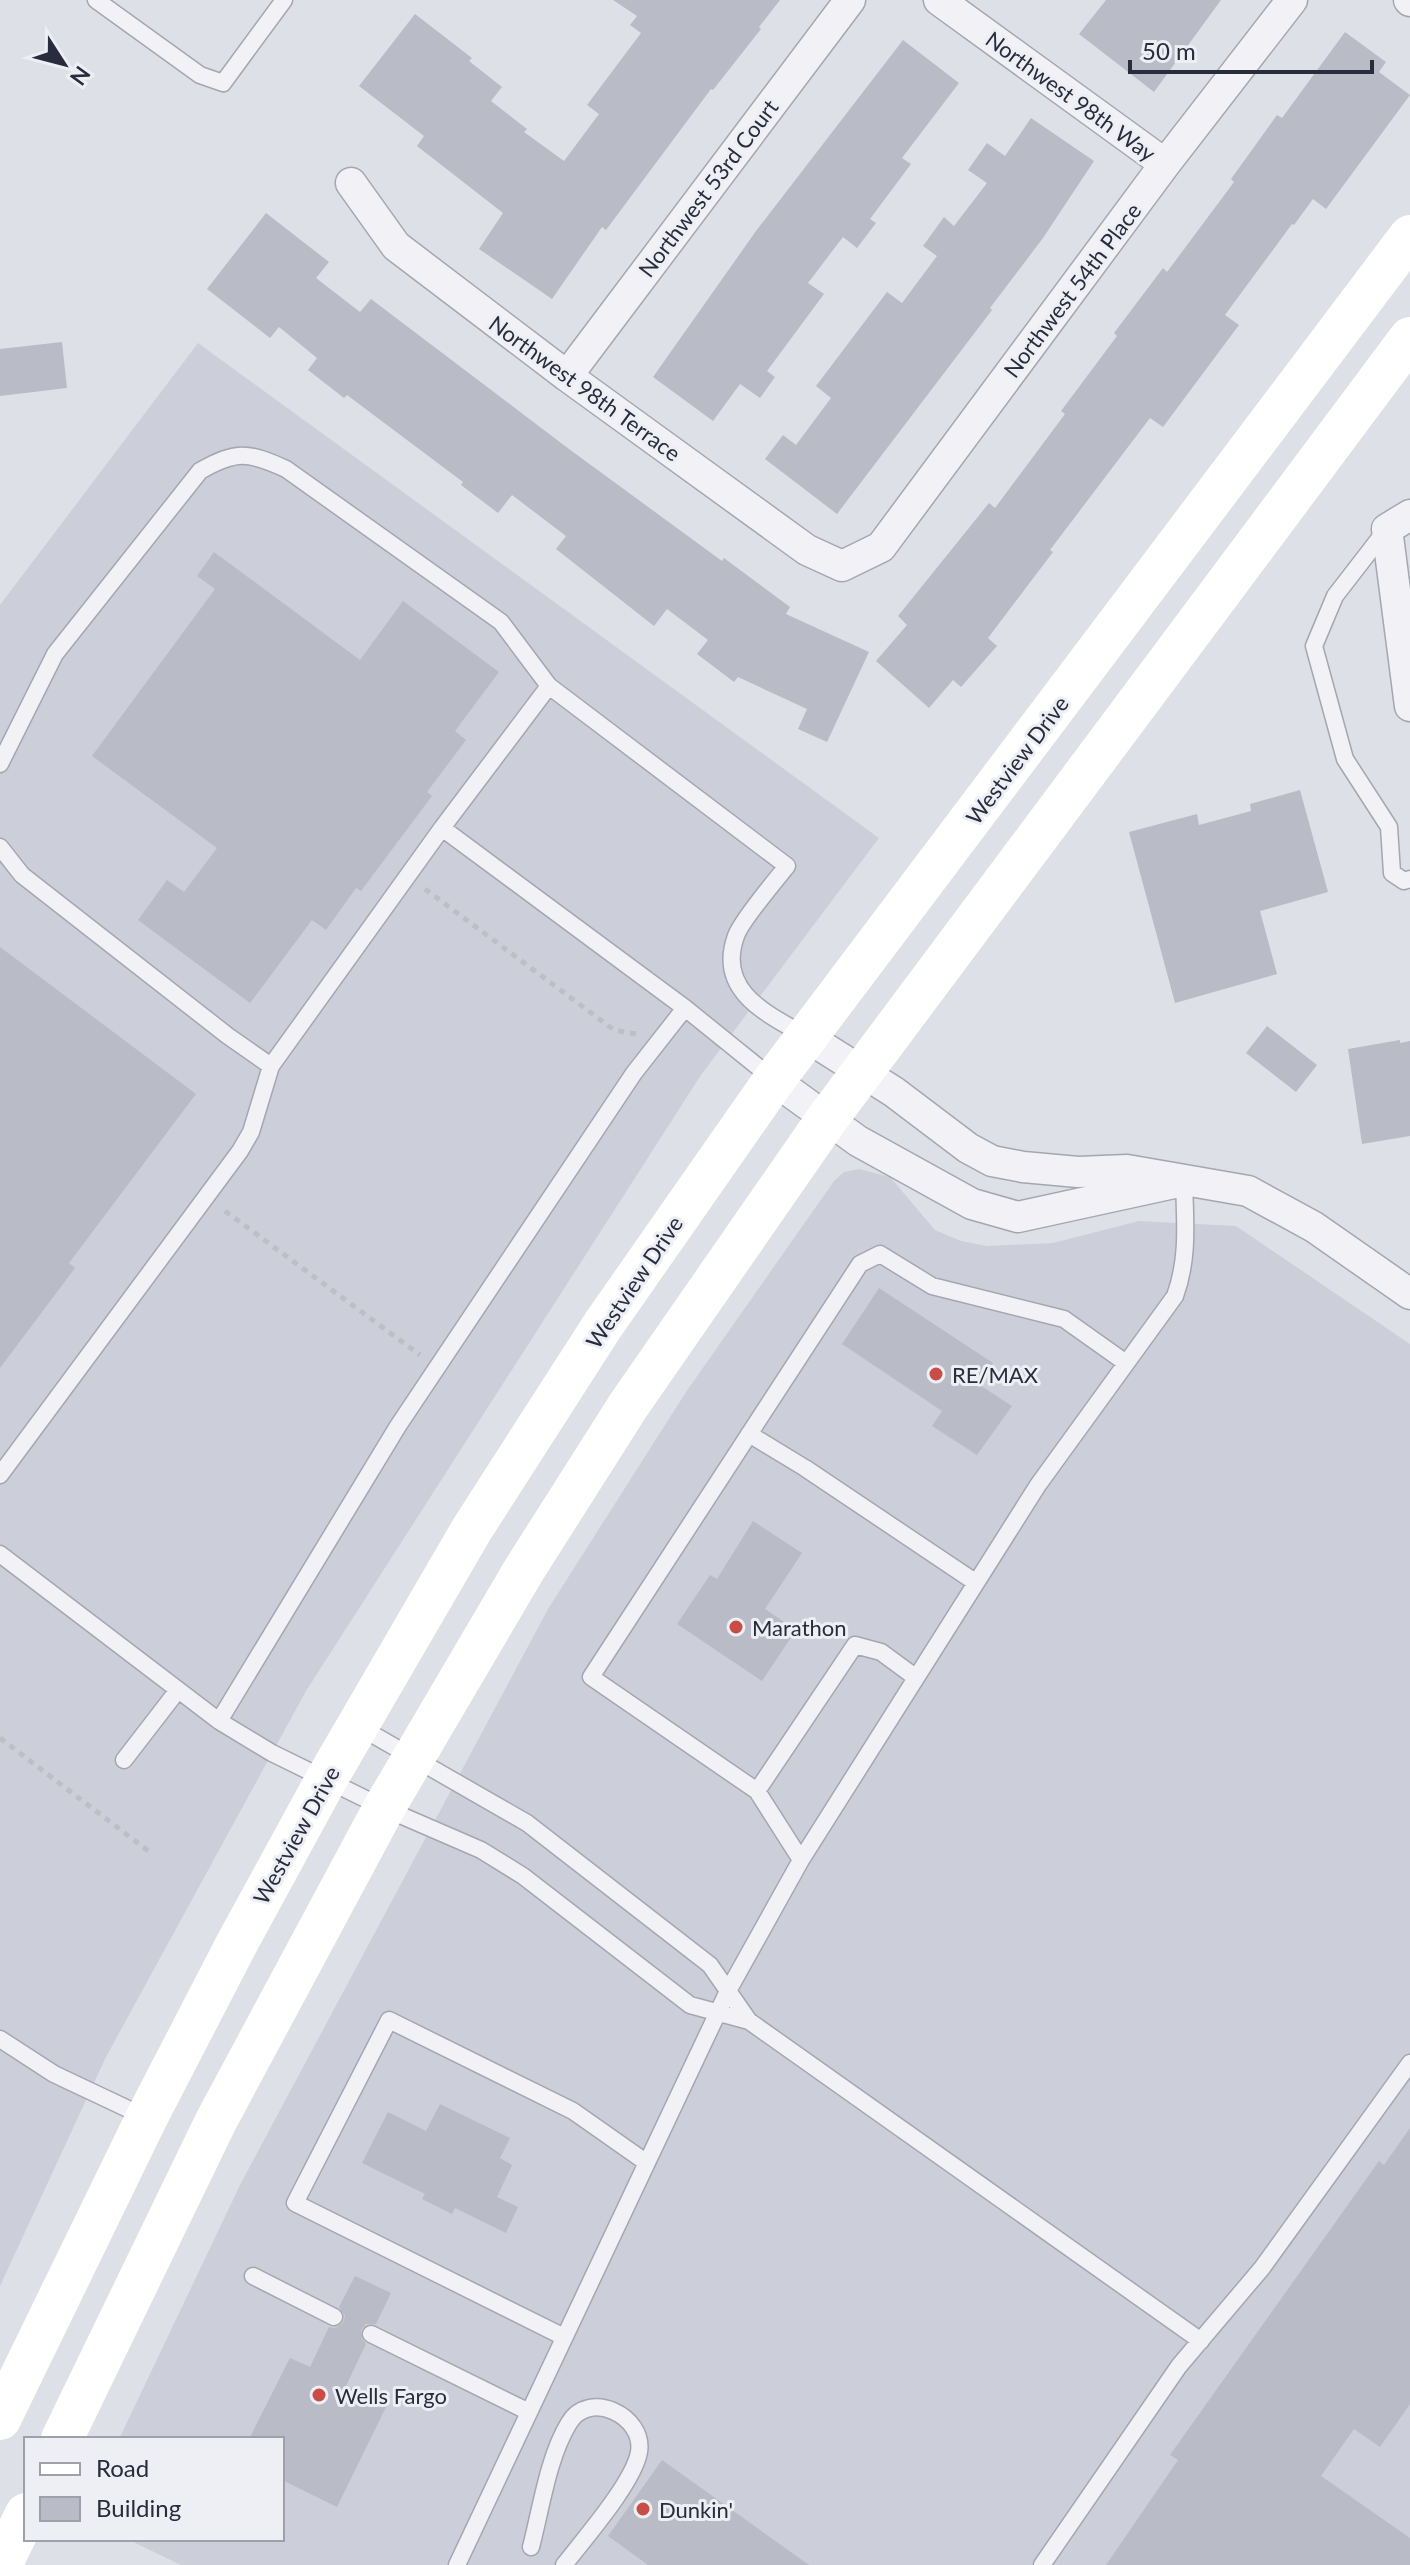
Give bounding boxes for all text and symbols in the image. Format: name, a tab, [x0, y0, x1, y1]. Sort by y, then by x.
north arrow	[24, 24, 104, 104]
scale bar	[1130, 24, 1372, 74]
street label: Northwest 98th Way	[981, 25, 1162, 167]
text: 50 m	[1142, 36, 1196, 65]
text: N	[65, 61, 96, 91]
street label: Northwest 53rd Court	[633, 94, 784, 282]
street label: Northwest 54th Place	[998, 197, 1146, 383]
street label: Northwest 98th Terrace	[484, 309, 686, 467]
street label: Westview Drive	[960, 691, 1074, 829]
street label: Westview Drive	[580, 1211, 688, 1353]
place label: RE/MAX	[952, 1361, 1039, 1388]
marker: RE/MAX	[927, 1365, 945, 1383]
place label: Marathon	[752, 1614, 847, 1641]
marker: Marathon	[727, 1618, 745, 1636]
street label: Westview Drive	[247, 1761, 345, 1909]
place label: Wells Fargo	[335, 2382, 447, 2409]
marker: Wells Fargo	[310, 2386, 328, 2404]
legend	[24, 2437, 284, 2541]
text: Road	[96, 2453, 149, 2482]
text: Building	[96, 2493, 181, 2522]
place label: Dunkin'	[659, 2496, 733, 2523]
marker: Dunkin'	[634, 2500, 652, 2518]

